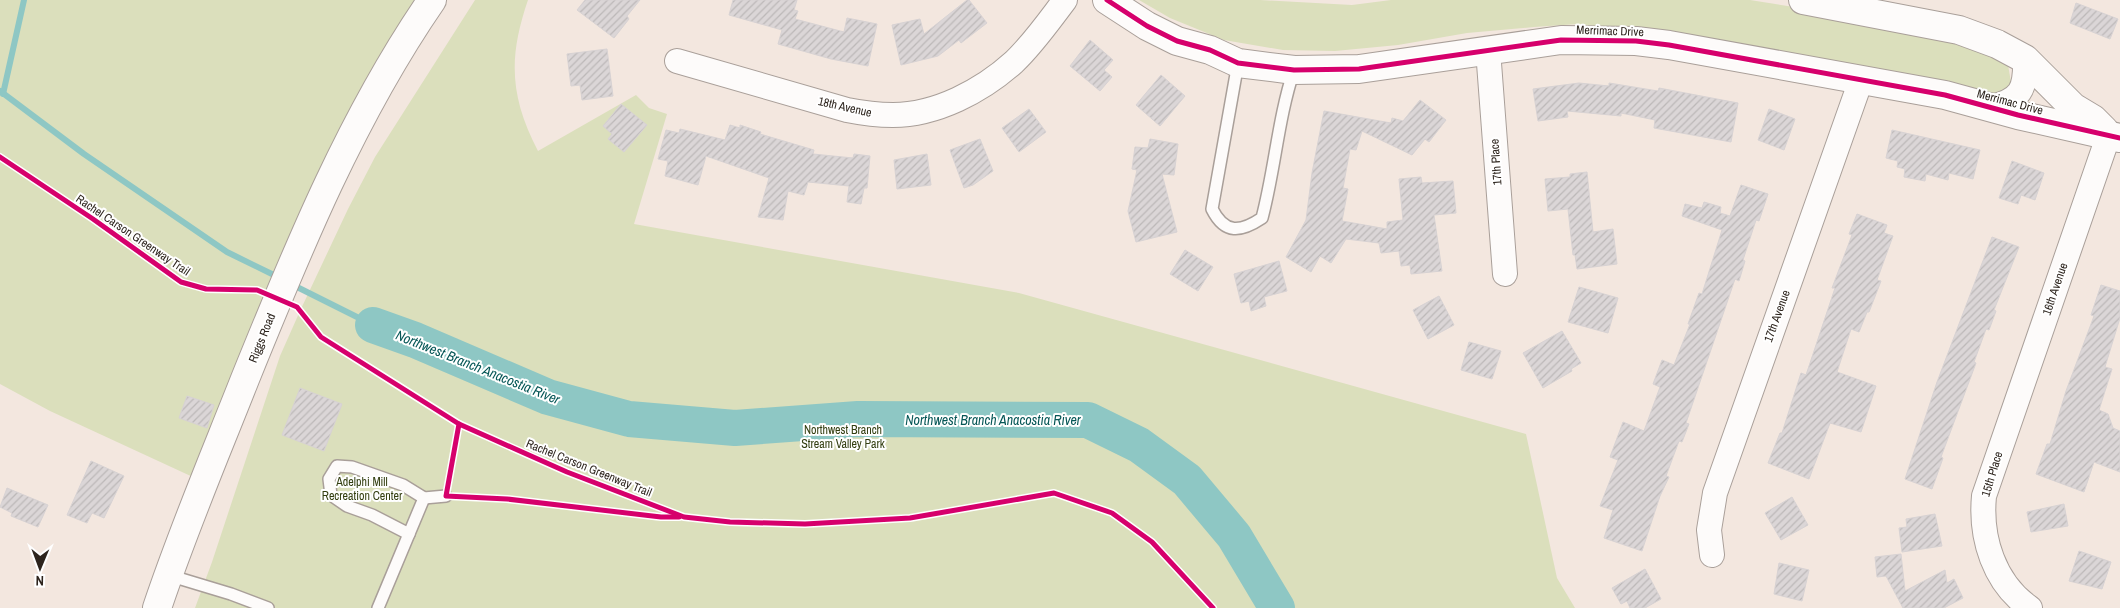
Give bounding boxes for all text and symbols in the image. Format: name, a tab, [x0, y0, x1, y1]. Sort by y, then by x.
street label: Merrimac Drive	[1576, 22, 1644, 40]
street label: Merrimac Drive	[1975, 85, 2045, 119]
street label: 18th Avenue	[817, 93, 873, 121]
street label: 17th Place	[1486, 138, 1506, 186]
street label: Rachel Carson Greenway Trail	[73, 191, 193, 279]
street label: 16th Avenue	[2039, 261, 2071, 317]
street label: 17th Avenue	[1760, 288, 1794, 344]
street label: Riggs Road	[245, 311, 279, 365]
water label: Northwest Branch Anacostia River	[393, 326, 564, 409]
water label: Northwest Branch Anacostia River	[905, 411, 1082, 429]
park label: Northwest Branch Stream Valley Park	[801, 422, 885, 452]
street label: Rachel Carson Greenway Trail	[524, 435, 654, 501]
street label: 15th Place	[1978, 449, 2006, 499]
park label: Adelphi Mill Recreation Center	[322, 474, 403, 504]
north arrow	[15, 543, 65, 593]
text: N	[35, 572, 44, 590]

